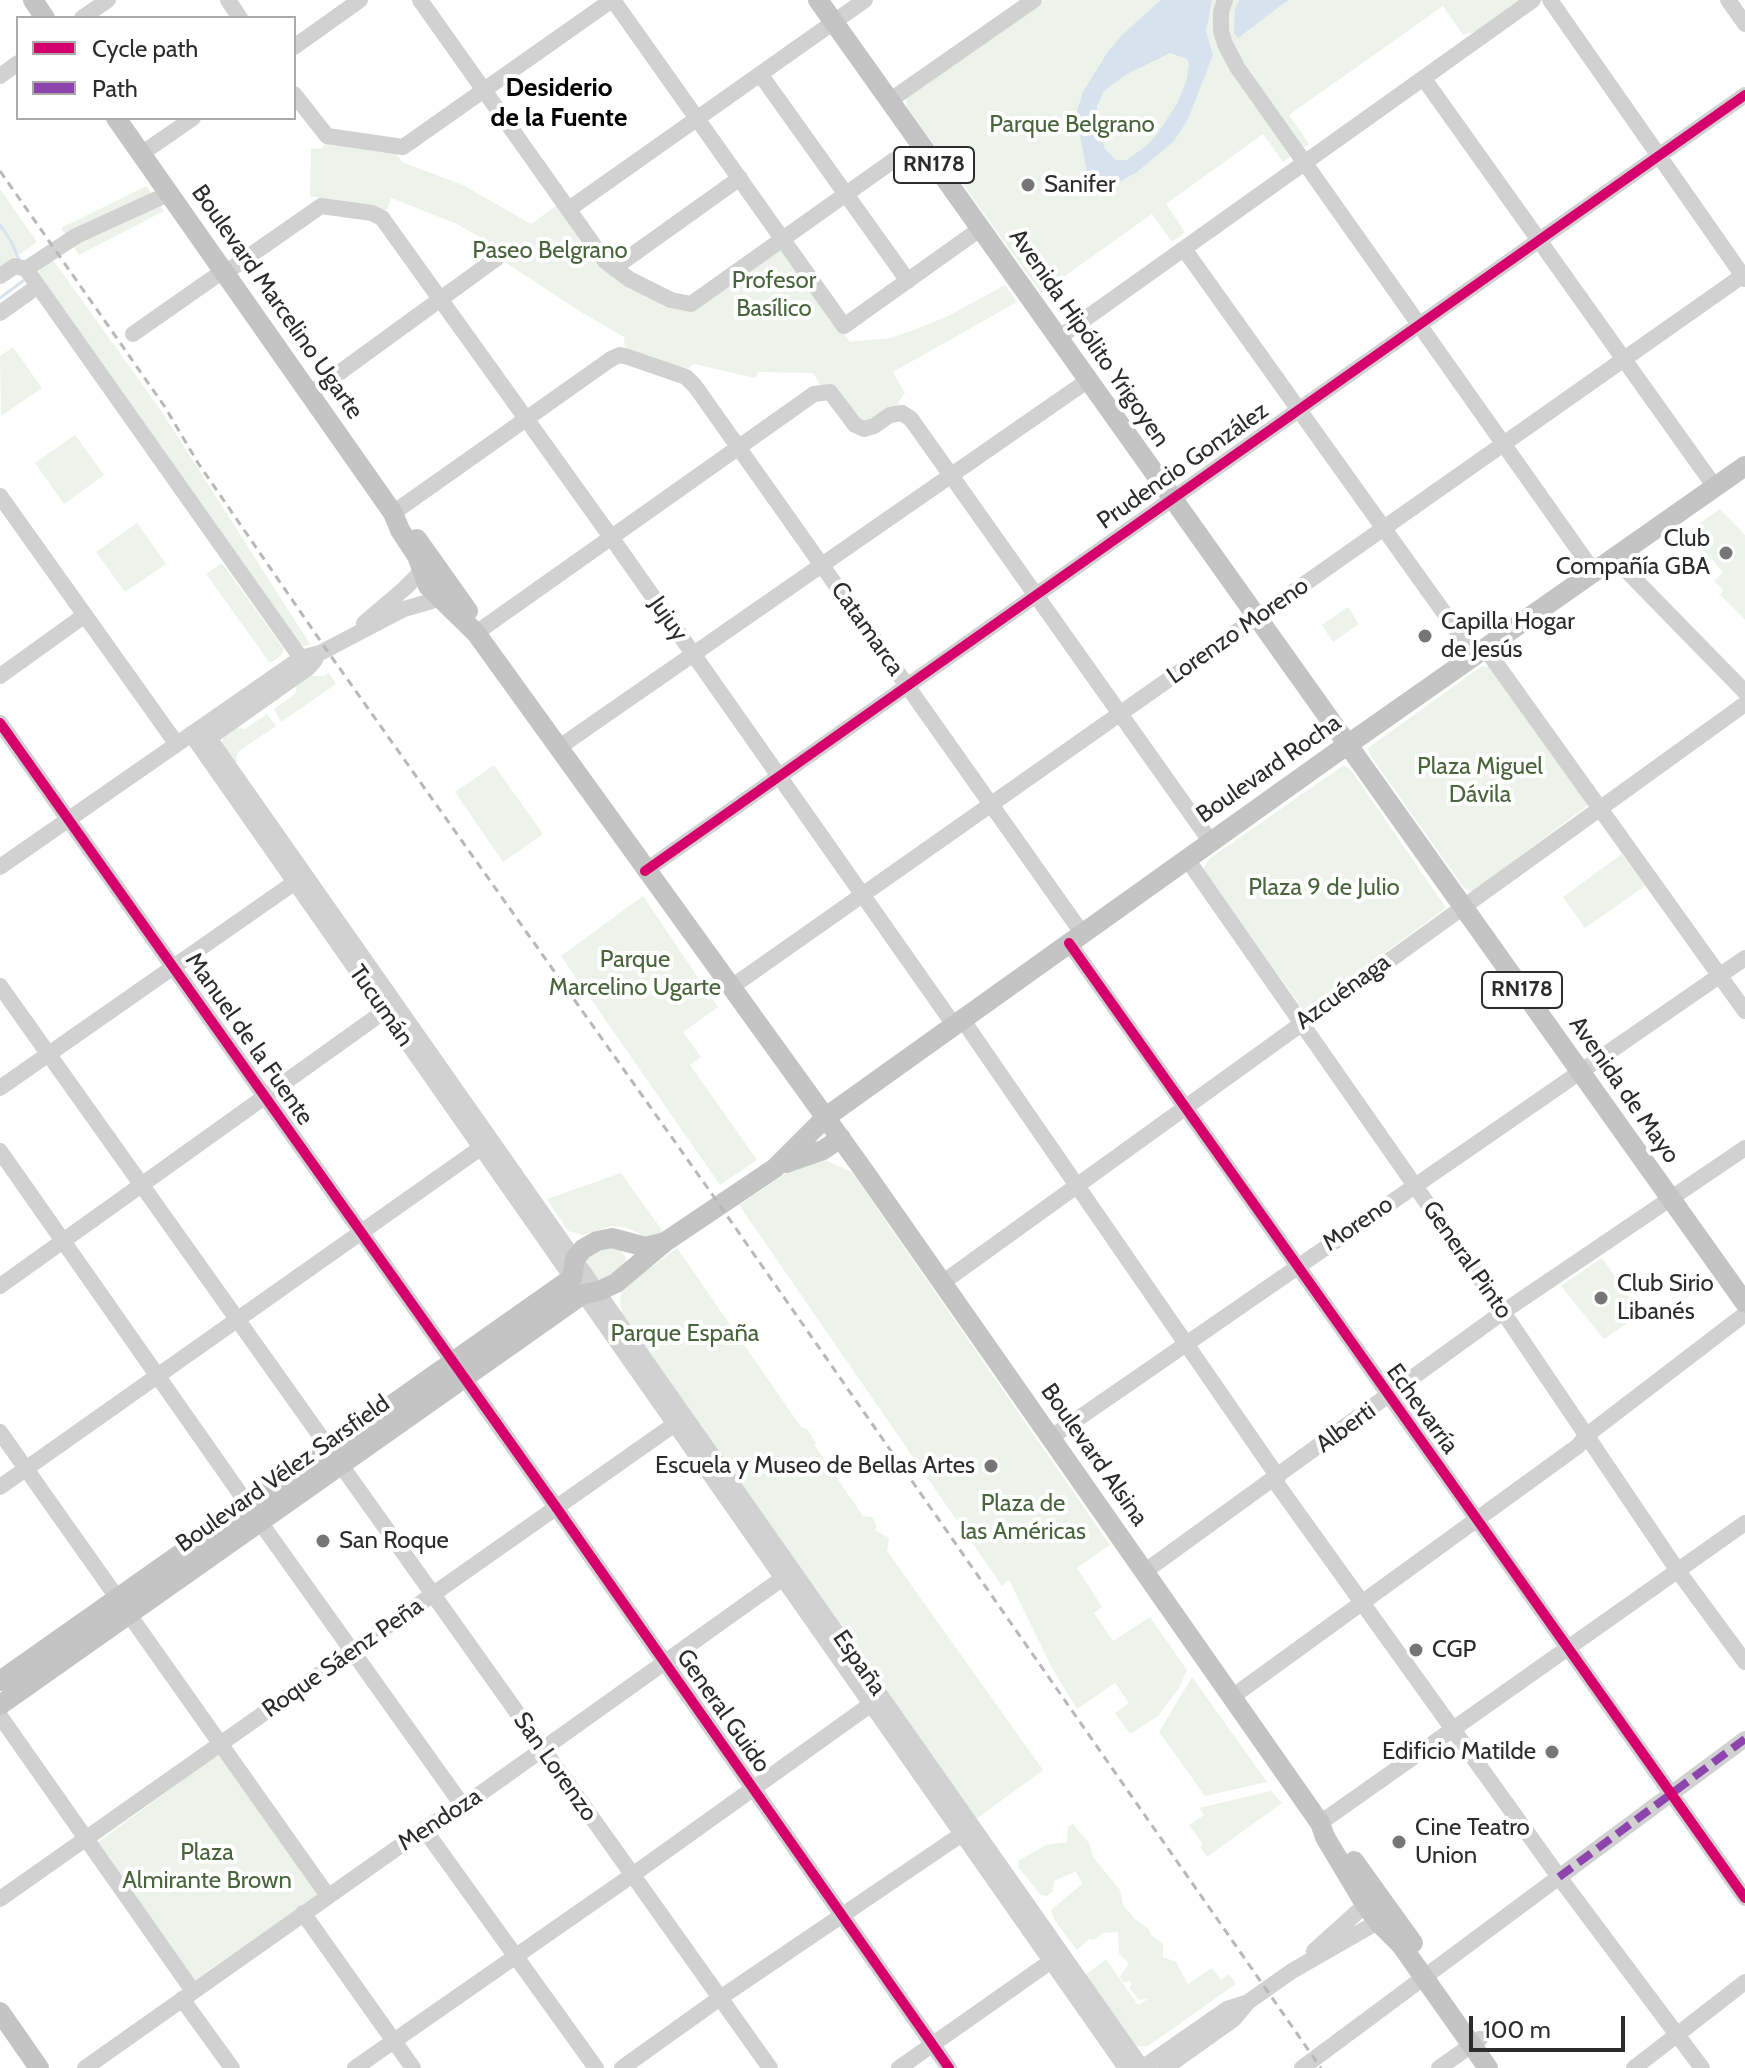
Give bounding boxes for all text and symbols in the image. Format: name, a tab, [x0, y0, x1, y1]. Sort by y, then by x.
legend	[16, 16, 296, 120]
text: Cycle path	[92, 34, 198, 63]
district label: Desiderio de la Fuente	[491, 72, 627, 134]
text: Path	[92, 74, 138, 103]
park label: Parque Belgrano	[989, 111, 1155, 139]
road number: RN178	[894, 147, 974, 183]
place label: Sanifer	[1044, 171, 1116, 199]
marker: Sanifer	[1019, 176, 1037, 194]
street label: Boulevard Marcelino Ugarte	[185, 179, 369, 425]
street label: Avenida Hipólito Yrigoyen	[1003, 223, 1175, 453]
park label: Paseo Belgrano	[472, 237, 628, 265]
park label: Profesor Basílico	[732, 267, 816, 323]
street label: Prudencio González	[1092, 396, 1274, 536]
place label: Club Compañía GBA	[1556, 525, 1710, 581]
marker: Club Compañía GBA	[1717, 544, 1735, 562]
street label: Lorenzo Moreno	[1162, 572, 1314, 690]
street label: Catamarca	[824, 577, 910, 681]
street label: Jujuy	[642, 591, 694, 647]
place label: Capilla Hogar de Jesús	[1441, 608, 1575, 664]
marker: Capilla Hogar de Jesús	[1416, 627, 1434, 645]
street label: Boulevard Rocha	[1191, 709, 1347, 829]
park label: Plaza Miguel Dávila	[1417, 753, 1543, 809]
park label: Plaza 9 de Julio	[1248, 874, 1400, 902]
park label: Parque Marcelino Ugarte	[549, 946, 721, 1002]
street label: Manuel de la Fuente	[179, 947, 319, 1131]
street label: Azcuénaga	[1290, 948, 1396, 1036]
street label: Tucumán	[343, 960, 419, 1052]
road number: RN178	[1482, 972, 1562, 1008]
street label: Avenida de Mayo	[1563, 1011, 1685, 1169]
street label: Moreno	[1317, 1190, 1399, 1258]
street label: General Pinto	[1416, 1196, 1518, 1324]
place label: Club Sirio Libanés	[1617, 1270, 1714, 1326]
marker: Club Sirio Libanés	[1592, 1289, 1610, 1307]
park label: Parque España	[611, 1320, 759, 1348]
street label: Echevarría	[1380, 1358, 1464, 1460]
street label: Boulevard Alsina	[1034, 1378, 1154, 1532]
street label: Boulevard Vélez Sarsfield	[171, 1389, 395, 1559]
street label: Alberti	[1311, 1397, 1381, 1459]
place label: Escuela y Museo de Bellas Artes	[655, 1452, 975, 1480]
marker: Escuela y Museo de Bellas Artes	[982, 1457, 1000, 1475]
park label: Plaza de las Américas	[960, 1490, 1086, 1546]
place label: San Roque	[339, 1527, 449, 1555]
marker: San Roque	[314, 1532, 332, 1550]
street label: Roque Sáenz Peña	[257, 1592, 429, 1724]
street label: España	[826, 1625, 892, 1701]
place label: CGP	[1432, 1636, 1476, 1664]
marker: CGP	[1407, 1641, 1425, 1659]
street label: General Guido	[670, 1644, 776, 1778]
street label: San Lorenzo	[507, 1707, 603, 1827]
place label: Edificio Matilde	[1382, 1738, 1536, 1766]
marker: Edificio Matilde	[1543, 1743, 1561, 1761]
street label: Mendoza	[393, 1782, 487, 1858]
place label: Cine Teatro Union	[1415, 1814, 1530, 1870]
marker: Cine Teatro Union	[1390, 1833, 1408, 1851]
park label: Plaza Almirante Brown	[122, 1839, 292, 1895]
scale bar	[1473, 2000, 1629, 2050]
text: 100 m	[1483, 2015, 1551, 2044]

